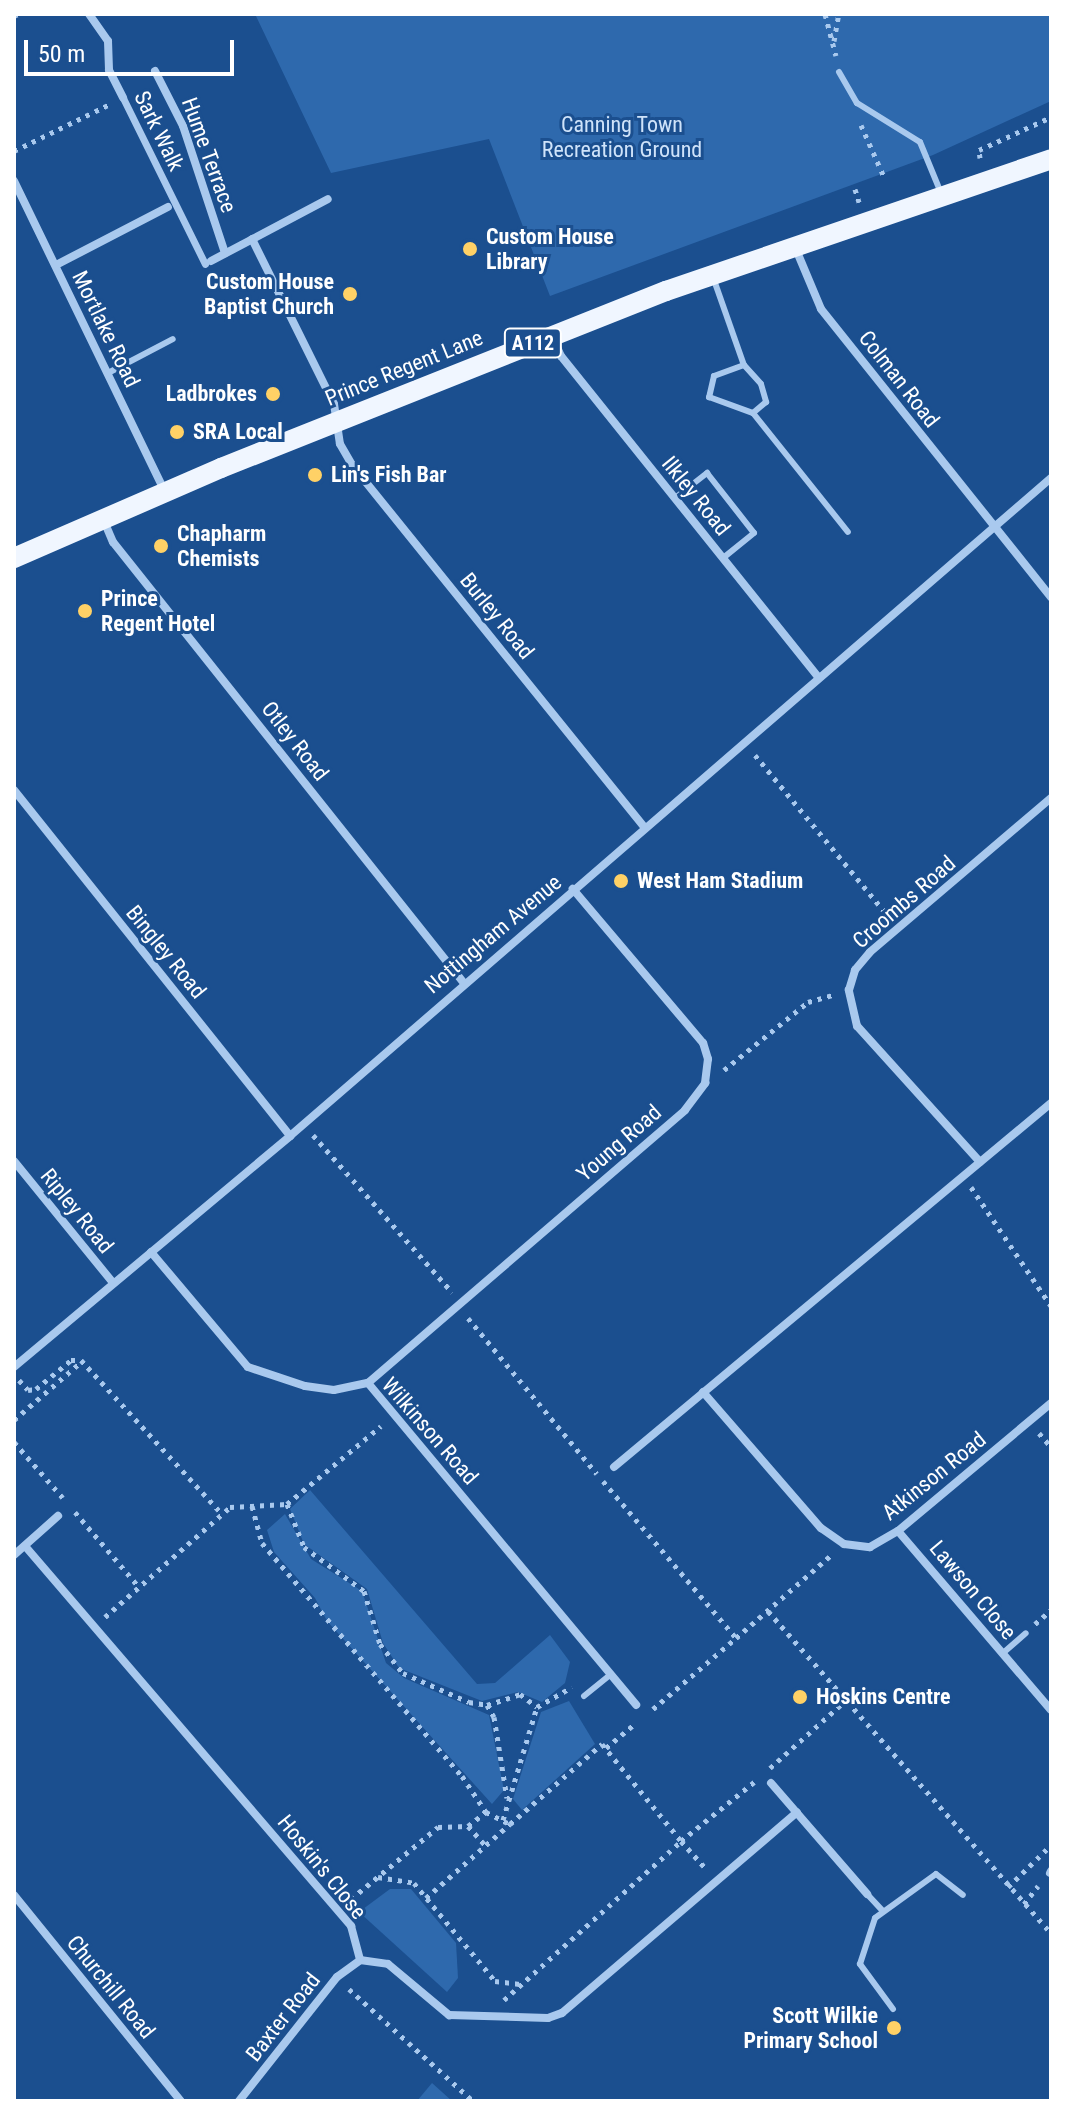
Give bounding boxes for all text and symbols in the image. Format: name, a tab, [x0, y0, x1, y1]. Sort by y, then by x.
scale bar	[28, 24, 238, 74]
text: 50 m	[38, 40, 85, 68]
street label: Sark Walk	[128, 87, 190, 175]
street label: Hume Terrace	[176, 94, 242, 216]
park label: Canning Town Recreation Ground	[542, 111, 702, 162]
place label: Custom House Library	[486, 223, 614, 274]
marker: Custom House Library	[461, 240, 479, 258]
street label: Mortlake Road	[66, 266, 146, 392]
place label: Custom House Baptist Church	[204, 268, 334, 320]
marker: Custom House Baptist Church	[341, 285, 359, 303]
street label: Prince Regent Lane	[321, 324, 487, 412]
street label: Colman Road	[853, 325, 945, 433]
road number: A112	[503, 327, 563, 359]
place label: Ladbrokes	[166, 381, 257, 407]
marker: Ladbrokes	[264, 385, 282, 403]
place label: SRA Local	[193, 419, 283, 445]
marker: SRA Local	[168, 423, 186, 441]
street label: Ilkley Road	[656, 451, 736, 541]
place label: Lin's Fish Bar	[331, 462, 447, 488]
marker: Lin's Fish Bar	[306, 466, 324, 484]
place label: Chapharm Chemists	[177, 520, 266, 572]
marker: Chapharm Chemists	[152, 537, 170, 555]
street label: Burley Road	[454, 568, 540, 664]
place label: Prince Regent Hotel	[101, 585, 215, 636]
marker: Prince Regent Hotel	[76, 602, 94, 620]
street label: Otley Road	[256, 696, 334, 786]
street label: Croombs Road	[847, 850, 961, 954]
place label: West Ham Stadium	[637, 868, 803, 894]
street label: Nottingham Avenue	[419, 869, 567, 999]
marker: West Ham Stadium	[612, 872, 630, 890]
street label: Bingley Road	[120, 900, 212, 1004]
street label: Young Road	[571, 1099, 667, 1187]
street label: Ripley Road	[35, 1163, 119, 1259]
street label: Wilkinson Road	[376, 1372, 484, 1490]
street label: Atkinson Road	[877, 1426, 991, 1526]
street label: Lawson Close	[924, 1535, 1022, 1645]
place label: Hoskins Centre	[816, 1684, 951, 1710]
marker: Hoskins Centre	[791, 1688, 809, 1706]
street label: Hoskin's Close	[272, 1810, 372, 1924]
street label: Churchill Road	[61, 1930, 161, 2044]
street label: Baxter Road	[240, 1968, 326, 2066]
place label: Scott Wilkie Primary School	[743, 2002, 878, 2054]
marker: Scott Wilkie Primary School	[885, 2019, 903, 2037]

